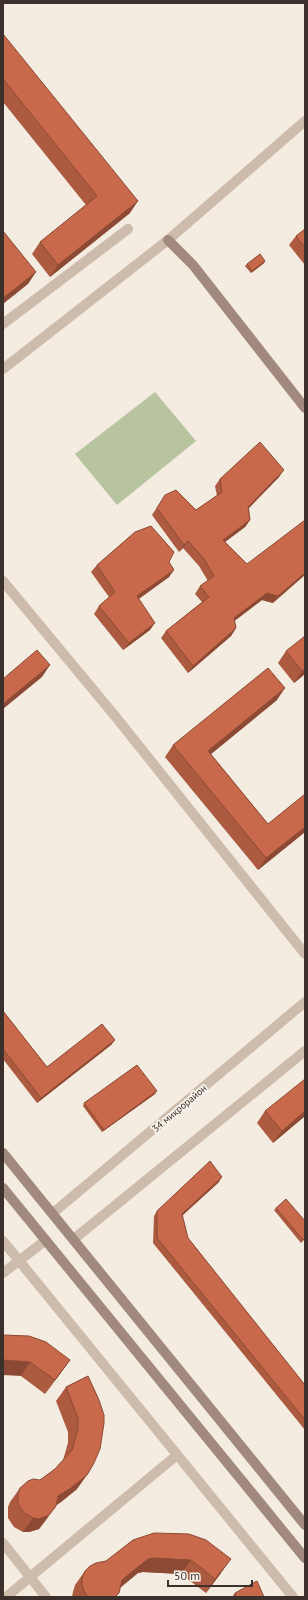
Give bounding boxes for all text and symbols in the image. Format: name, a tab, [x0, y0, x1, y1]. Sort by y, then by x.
street label: 34 микрорайон	[149, 1082, 209, 1135]
scale bar	[168, 1562, 252, 1588]
text: 50 m	[174, 1568, 200, 1583]

